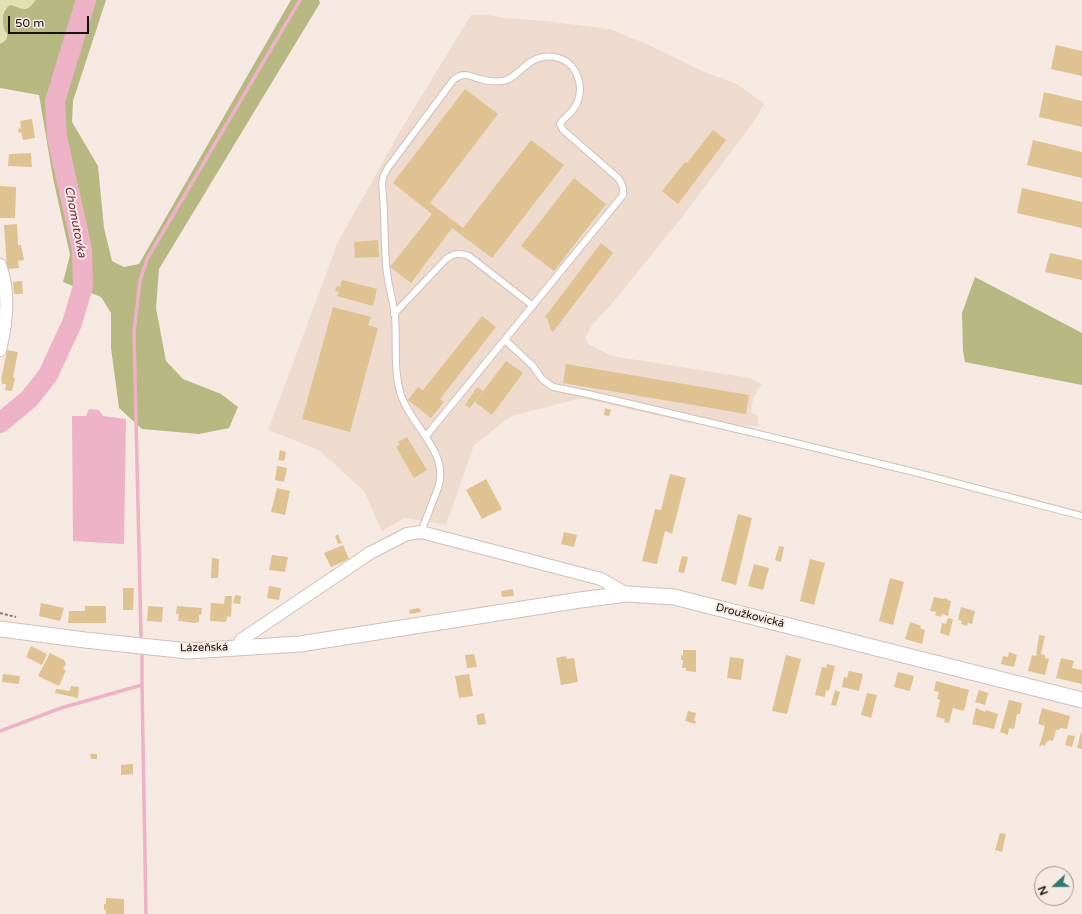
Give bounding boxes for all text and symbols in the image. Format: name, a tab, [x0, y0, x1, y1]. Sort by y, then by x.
scale bar	[10, 8, 91, 34]
text: 50 m	[15, 16, 44, 30]
water label: Chomutovka	[61, 185, 89, 259]
street label: Droužkovická	[714, 601, 786, 631]
street label: Lázeňská	[180, 641, 228, 655]
north arrow	[1034, 866, 1074, 906]
text: N	[1036, 884, 1051, 897]

